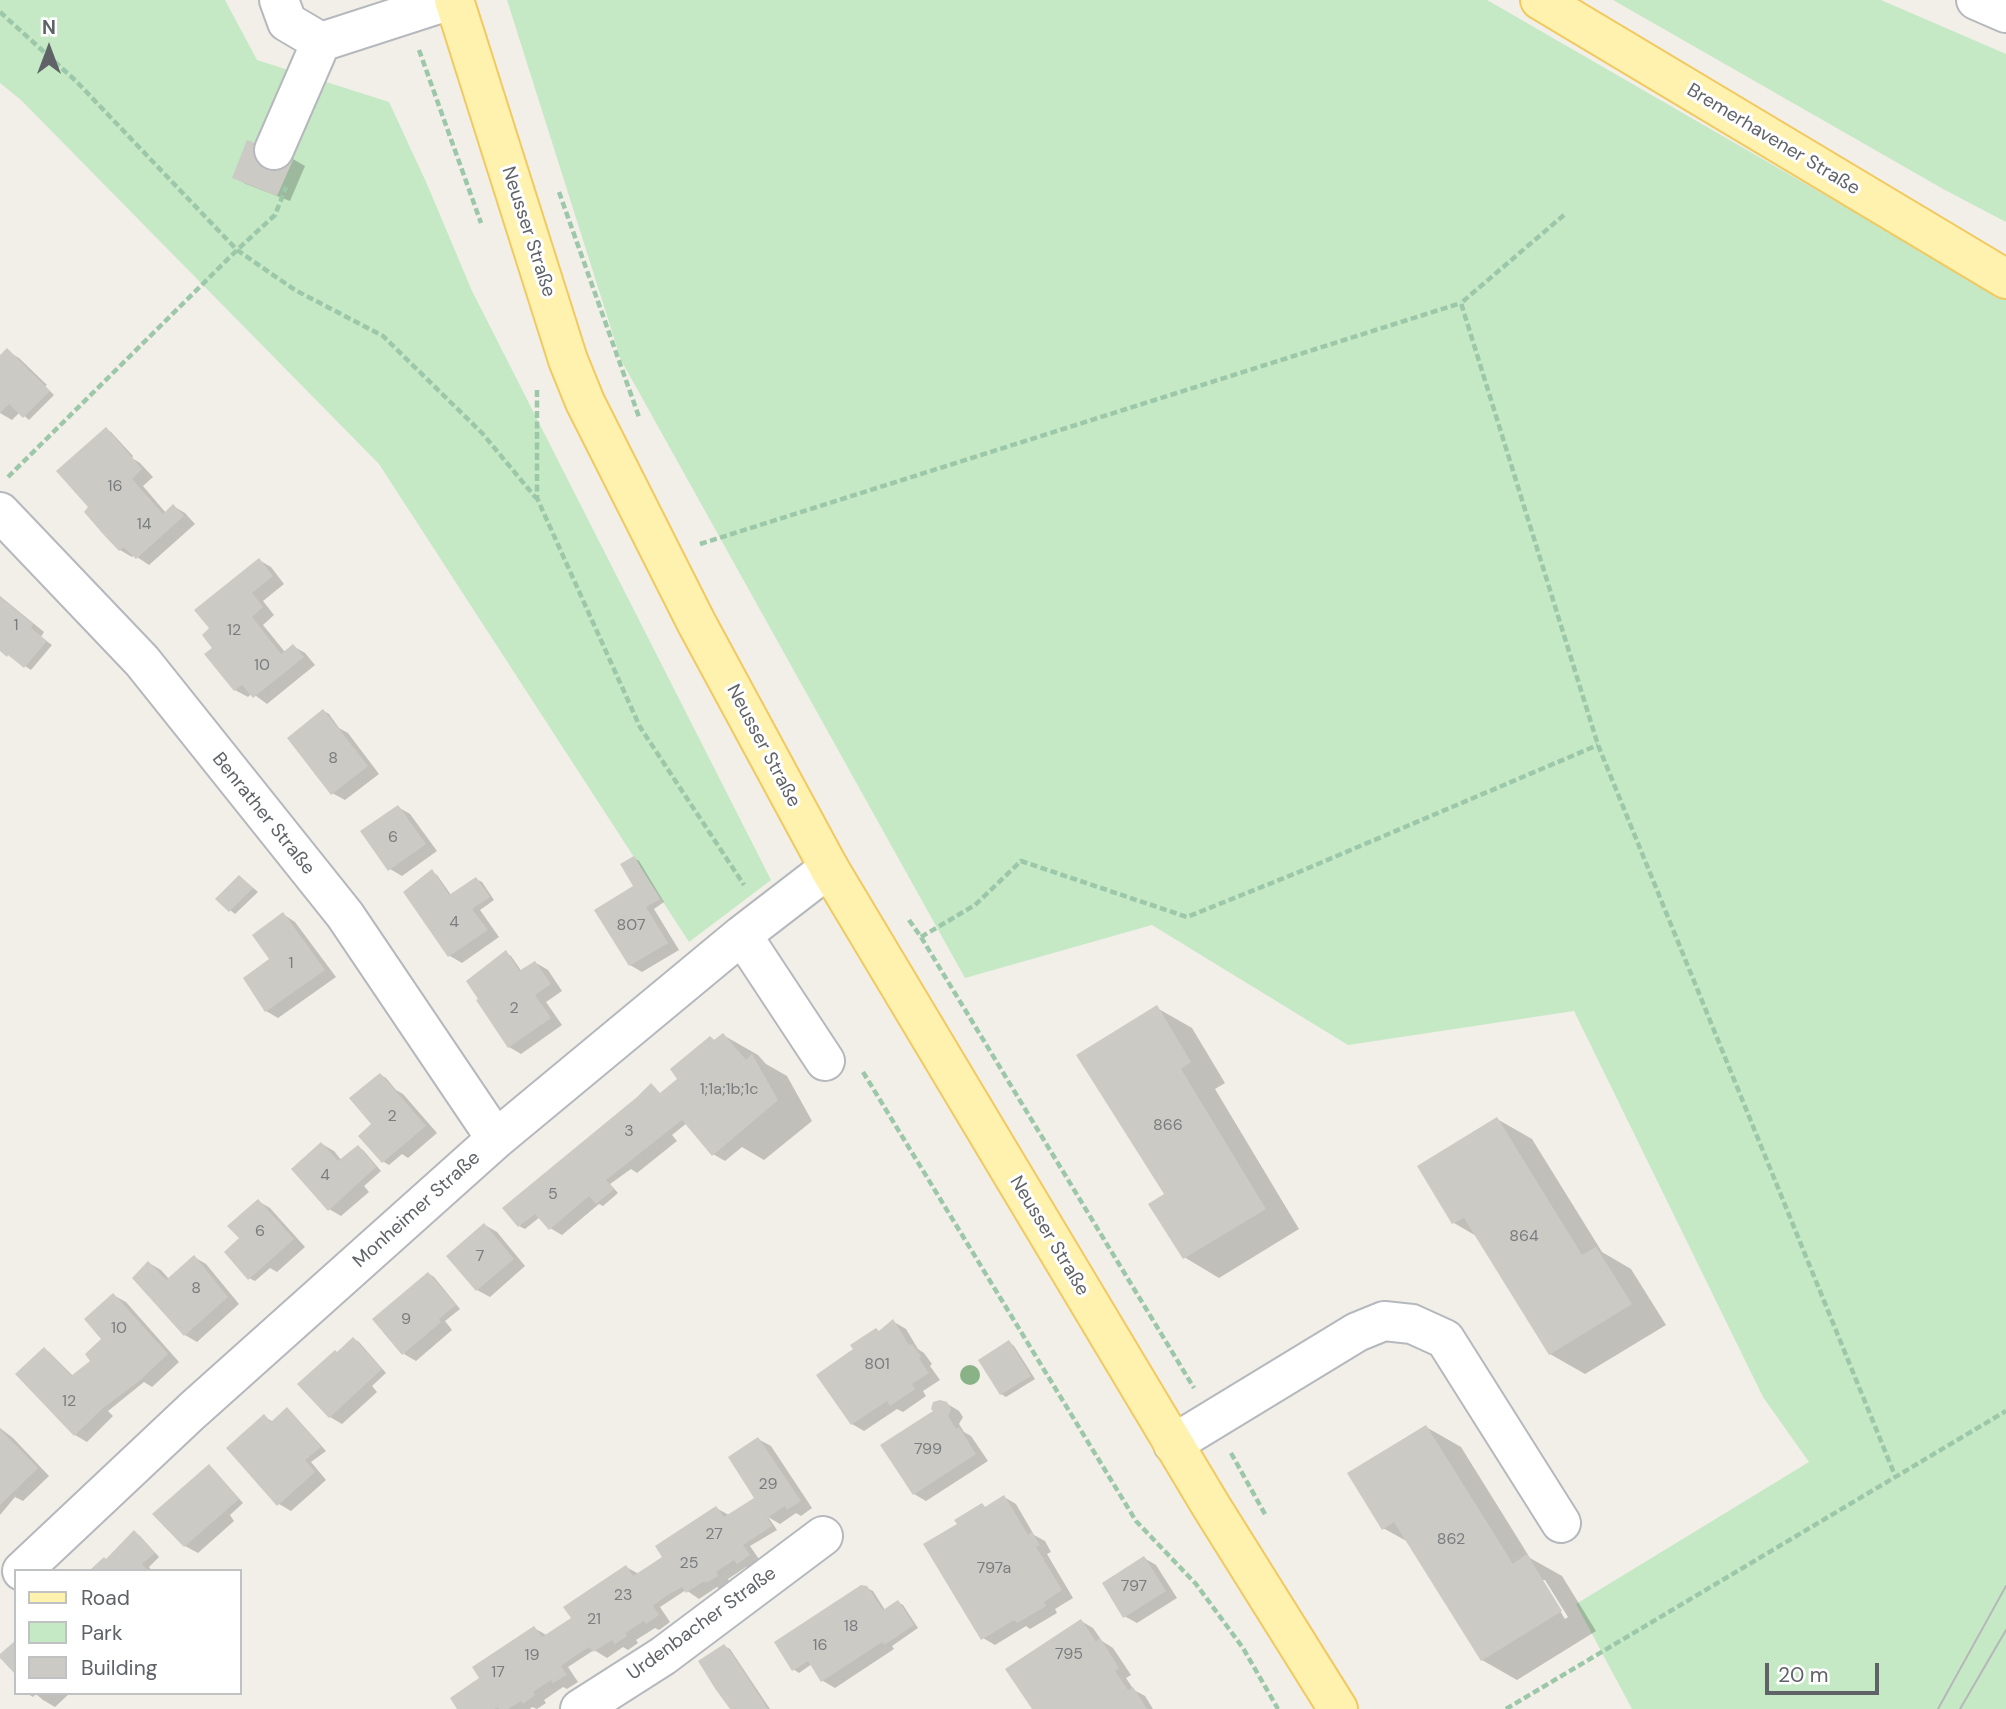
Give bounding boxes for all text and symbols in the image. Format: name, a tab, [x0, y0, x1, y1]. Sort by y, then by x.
north arrow	[14, 14, 84, 84]
text: N	[42, 15, 56, 40]
street label: Bremerhavener Straße	[1682, 79, 1864, 201]
street label: Neusser Straße	[496, 164, 560, 300]
house number: 16	[107, 477, 123, 497]
house number: 14	[137, 515, 151, 535]
house number: 1	[14, 616, 18, 636]
house number: 12	[227, 621, 241, 641]
house number: 10	[254, 656, 270, 676]
street label: Neusser Straße	[721, 681, 805, 811]
street label: Benrather Straße	[207, 748, 319, 880]
house number: 8	[328, 749, 338, 769]
house number: 6	[388, 828, 398, 848]
house number: 4	[449, 913, 459, 933]
house number: 807	[617, 916, 645, 936]
house number: 1	[289, 954, 293, 974]
house number: 2	[509, 999, 519, 1019]
house number: 1;1a;1b;1c	[700, 1080, 758, 1100]
house number: 2	[387, 1107, 397, 1127]
house number: 866	[1153, 1116, 1183, 1136]
house number: 3	[624, 1122, 634, 1142]
street label: Monheimer Straße	[349, 1147, 485, 1273]
house number: 4	[320, 1166, 330, 1186]
street label: Neusser Straße	[1004, 1172, 1094, 1300]
house number: 5	[548, 1185, 558, 1205]
house number: 6	[255, 1222, 265, 1242]
house number: 864	[1509, 1227, 1539, 1247]
house number: 7	[476, 1247, 484, 1267]
house number: 8	[191, 1279, 201, 1299]
house number: 9	[401, 1310, 411, 1330]
house number: 10	[111, 1319, 127, 1339]
house number: 801	[864, 1355, 890, 1375]
house number: 12	[62, 1392, 76, 1412]
house number: 799	[914, 1440, 942, 1460]
house number: 29	[758, 1475, 778, 1495]
house number: 27	[705, 1525, 723, 1545]
house number: 862	[1437, 1530, 1465, 1550]
house number: 25	[680, 1554, 698, 1574]
house number: 797a	[977, 1559, 1011, 1579]
street label: Urdenbacher Straße	[623, 1562, 781, 1686]
legend	[14, 1569, 242, 1695]
house number: 797	[1121, 1577, 1147, 1597]
text: Road	[81, 1584, 130, 1612]
house number: 23	[614, 1586, 632, 1606]
house number: 21	[587, 1610, 601, 1630]
house number: 18	[844, 1617, 858, 1637]
text: Park	[81, 1619, 122, 1647]
house number: 16	[812, 1636, 828, 1656]
house number: 795	[1055, 1645, 1083, 1665]
house number: 19	[524, 1646, 540, 1666]
scale bar	[1768, 1650, 1882, 1694]
text: Building	[81, 1654, 157, 1682]
text: 20 m	[1778, 1661, 1829, 1689]
house number: 17	[491, 1663, 505, 1683]

